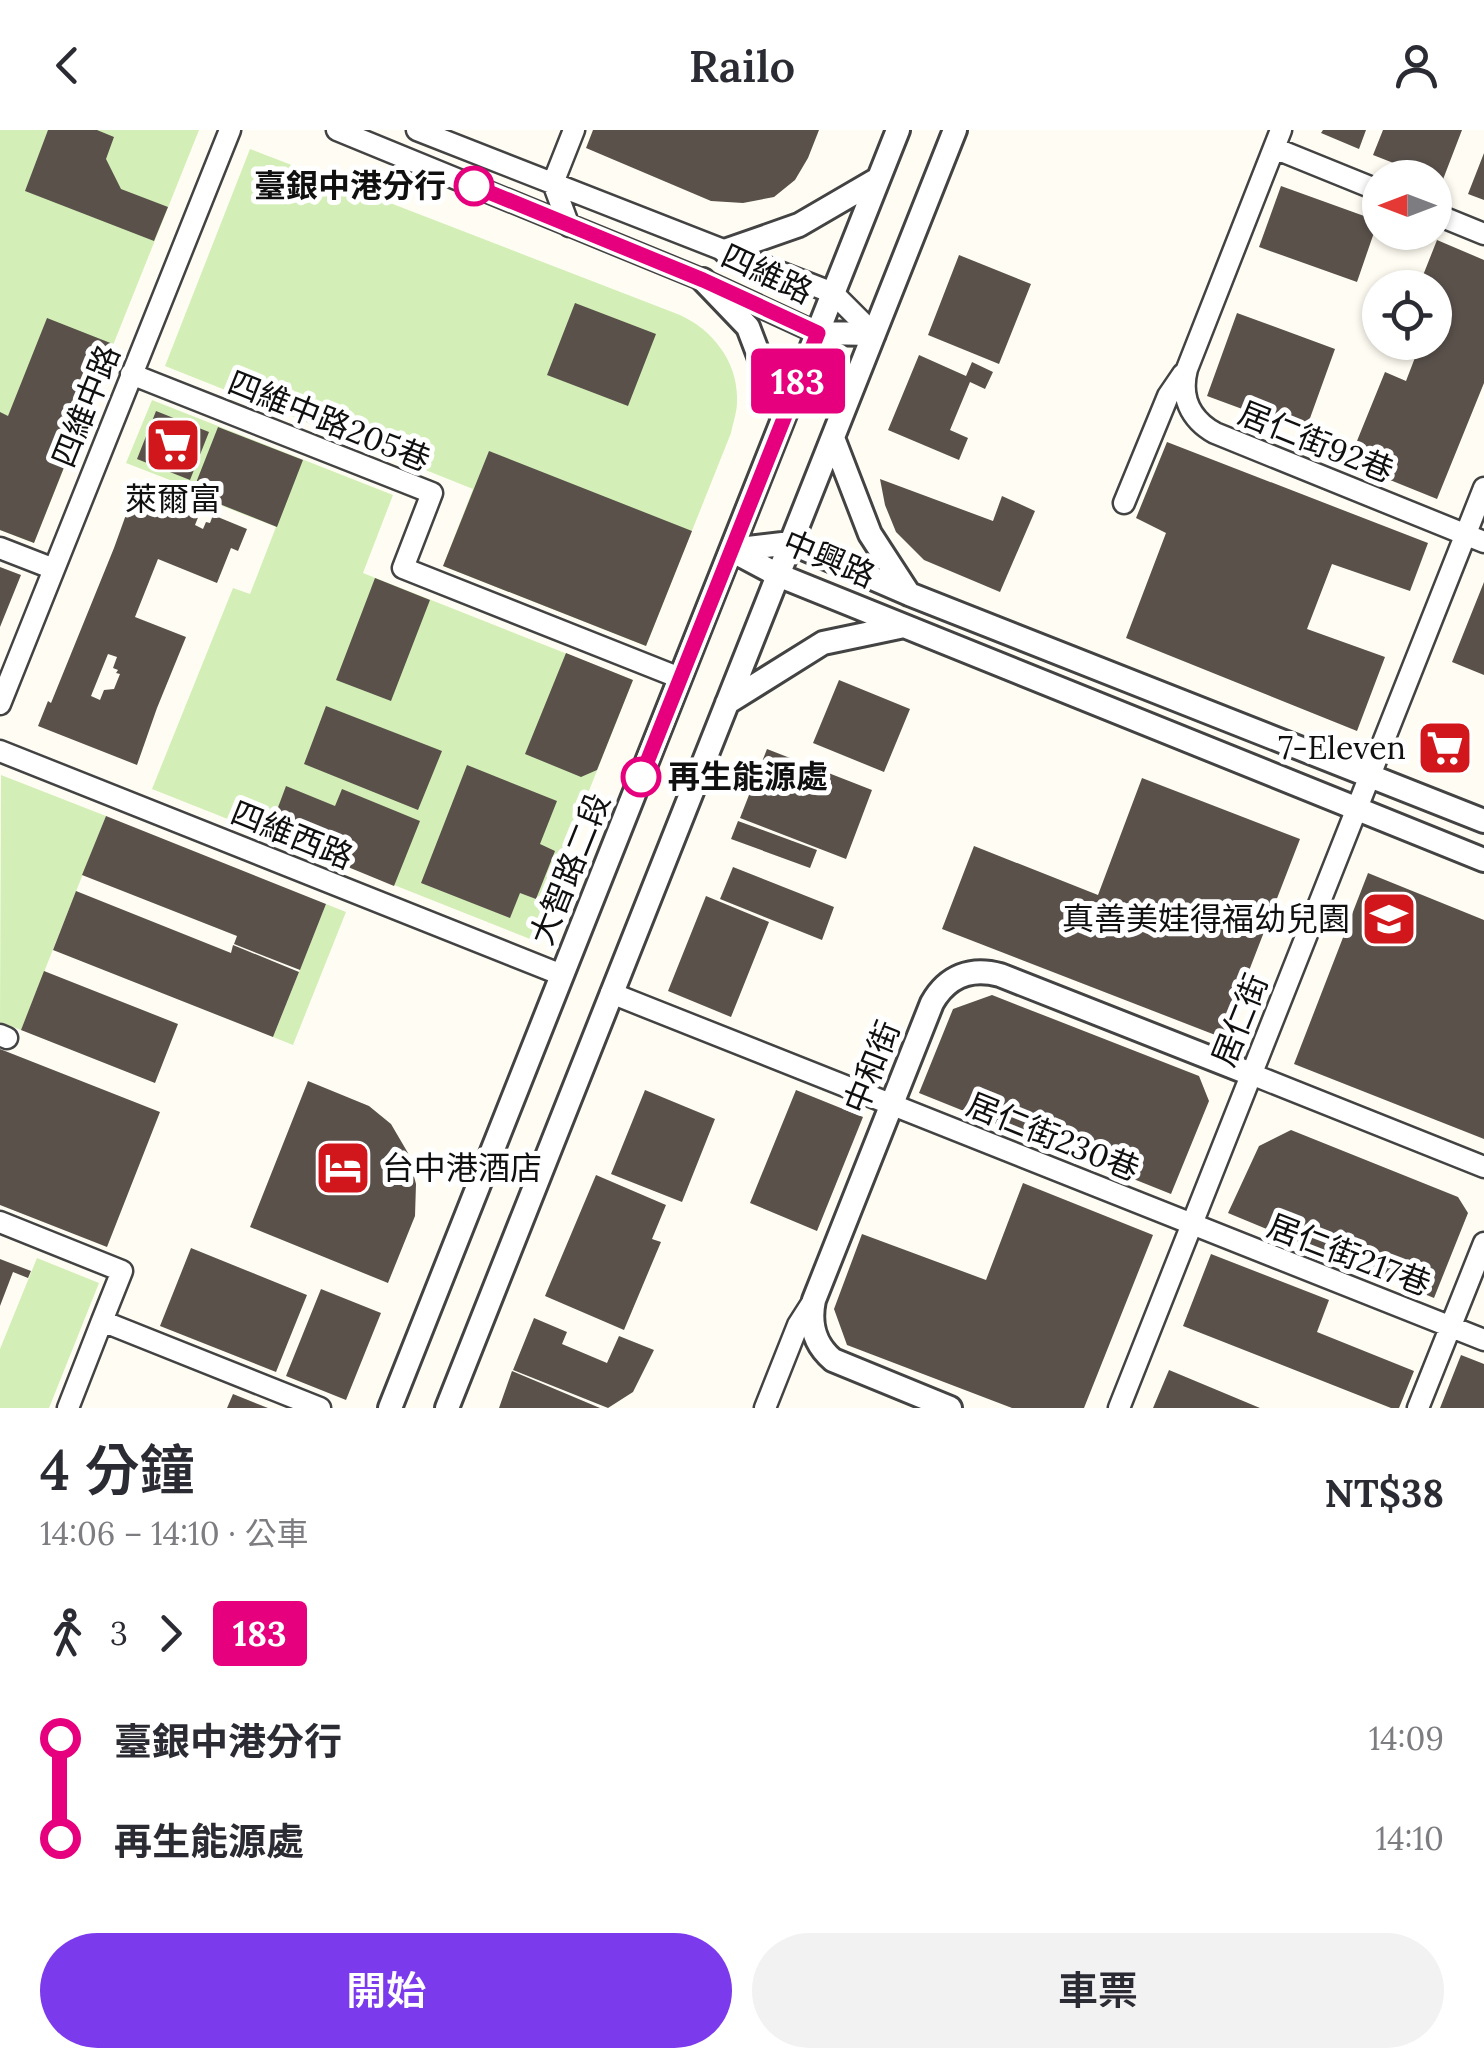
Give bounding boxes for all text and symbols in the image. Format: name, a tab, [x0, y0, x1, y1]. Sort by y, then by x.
text: Railo	[689, 37, 795, 94]
icon: back	[40, 38, 95, 93]
icon: person	[1389, 38, 1444, 93]
north arrow	[1362, 160, 1452, 250]
map controls	[1362, 160, 1452, 360]
place label: 臺銀中港分行	[254, 165, 446, 206]
marker: 臺銀中港分行	[455, 167, 493, 205]
street label: 四維路	[715, 235, 819, 312]
button: locate	[1362, 270, 1452, 360]
street label: 四維中路	[43, 339, 129, 473]
line badge: 183	[740, 348, 856, 414]
text: 183	[771, 359, 825, 404]
street label: 四維中路205巷	[222, 361, 436, 480]
street label: 居仁街92巷	[1233, 392, 1400, 491]
supermarket icon: 萊爾富	[143, 415, 203, 475]
place label: 萊爾富	[125, 478, 221, 519]
street label: 中興路	[777, 521, 881, 596]
supermarket icon: 7-Eleven	[1415, 718, 1475, 778]
place label: 7-Eleven	[1278, 727, 1406, 768]
place label: 再生能源處	[668, 756, 828, 797]
marker: 再生能源處	[622, 758, 660, 796]
street label: 大智路二段	[521, 787, 619, 951]
street label: 四維西路	[225, 792, 359, 878]
school or university icon: 真善美娃得福幼兒園	[1359, 889, 1419, 949]
place label: 真善美娃得福幼兒園	[1062, 898, 1350, 939]
street label: 居仁街	[1203, 968, 1277, 1072]
street label: 中和街	[835, 1015, 909, 1119]
street label: 居仁街230巷	[961, 1083, 1145, 1190]
hotel icon: 台中港酒店	[313, 1138, 373, 1198]
place label: 台中港酒店	[382, 1147, 542, 1188]
street label: 居仁街217巷	[1262, 1205, 1437, 1304]
text: 4 分鐘	[40, 1435, 194, 1505]
text: NT$38	[1325, 1469, 1444, 1517]
text: 14:06 – 14:10 · 公車	[40, 1513, 308, 1554]
icon: walk	[40, 1606, 95, 1661]
icon: forward	[143, 1606, 198, 1661]
text: 183	[233, 1611, 287, 1656]
text: 3	[110, 1613, 128, 1654]
text: 臺銀中港分行	[114, 1717, 342, 1765]
text: 14:09	[1369, 1718, 1444, 1759]
text: 再生能源處	[114, 1817, 304, 1865]
text: 14:10	[1375, 1818, 1444, 1859]
button: 開始	[40, 1933, 732, 2048]
button: 車票	[752, 1933, 1444, 2048]

